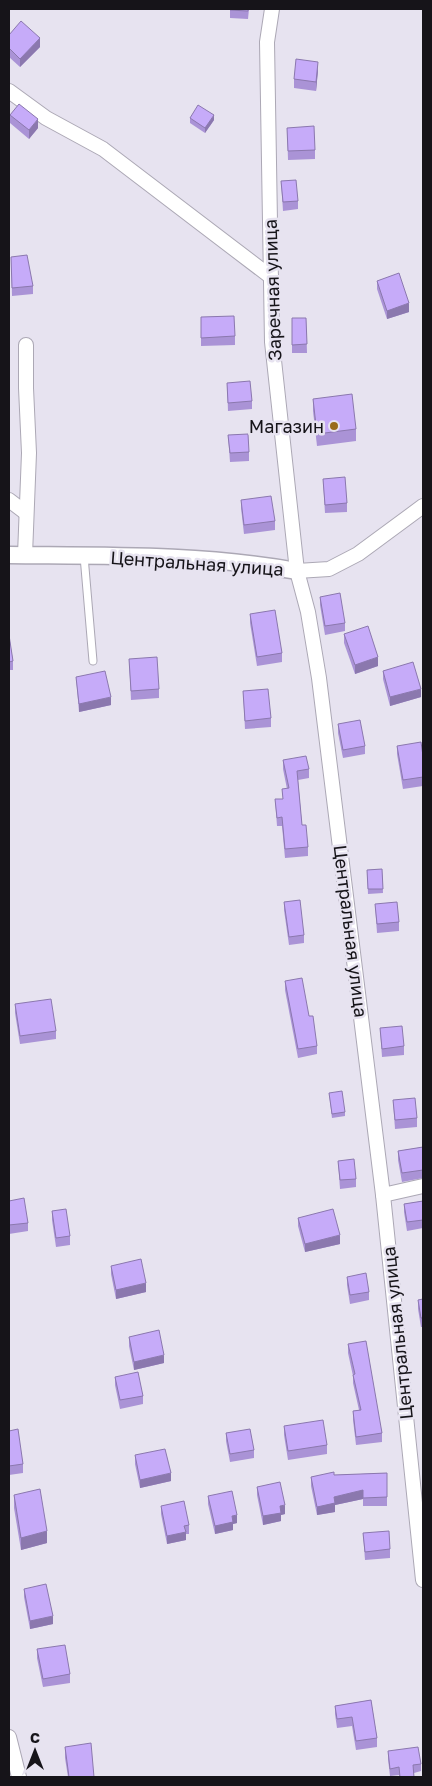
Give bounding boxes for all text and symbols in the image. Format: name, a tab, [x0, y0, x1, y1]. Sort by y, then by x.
street label: Заречная улица	[259, 219, 285, 361]
place label: Магазин	[249, 415, 324, 437]
marker: Магазин	[328, 420, 340, 432]
street label: Центральная улица	[110, 546, 284, 580]
street label: Центральная улица	[329, 843, 373, 1019]
street label: Центральная улица	[377, 1245, 417, 1421]
north arrow	[10, 1726, 60, 1776]
text: С	[30, 1729, 40, 1746]

